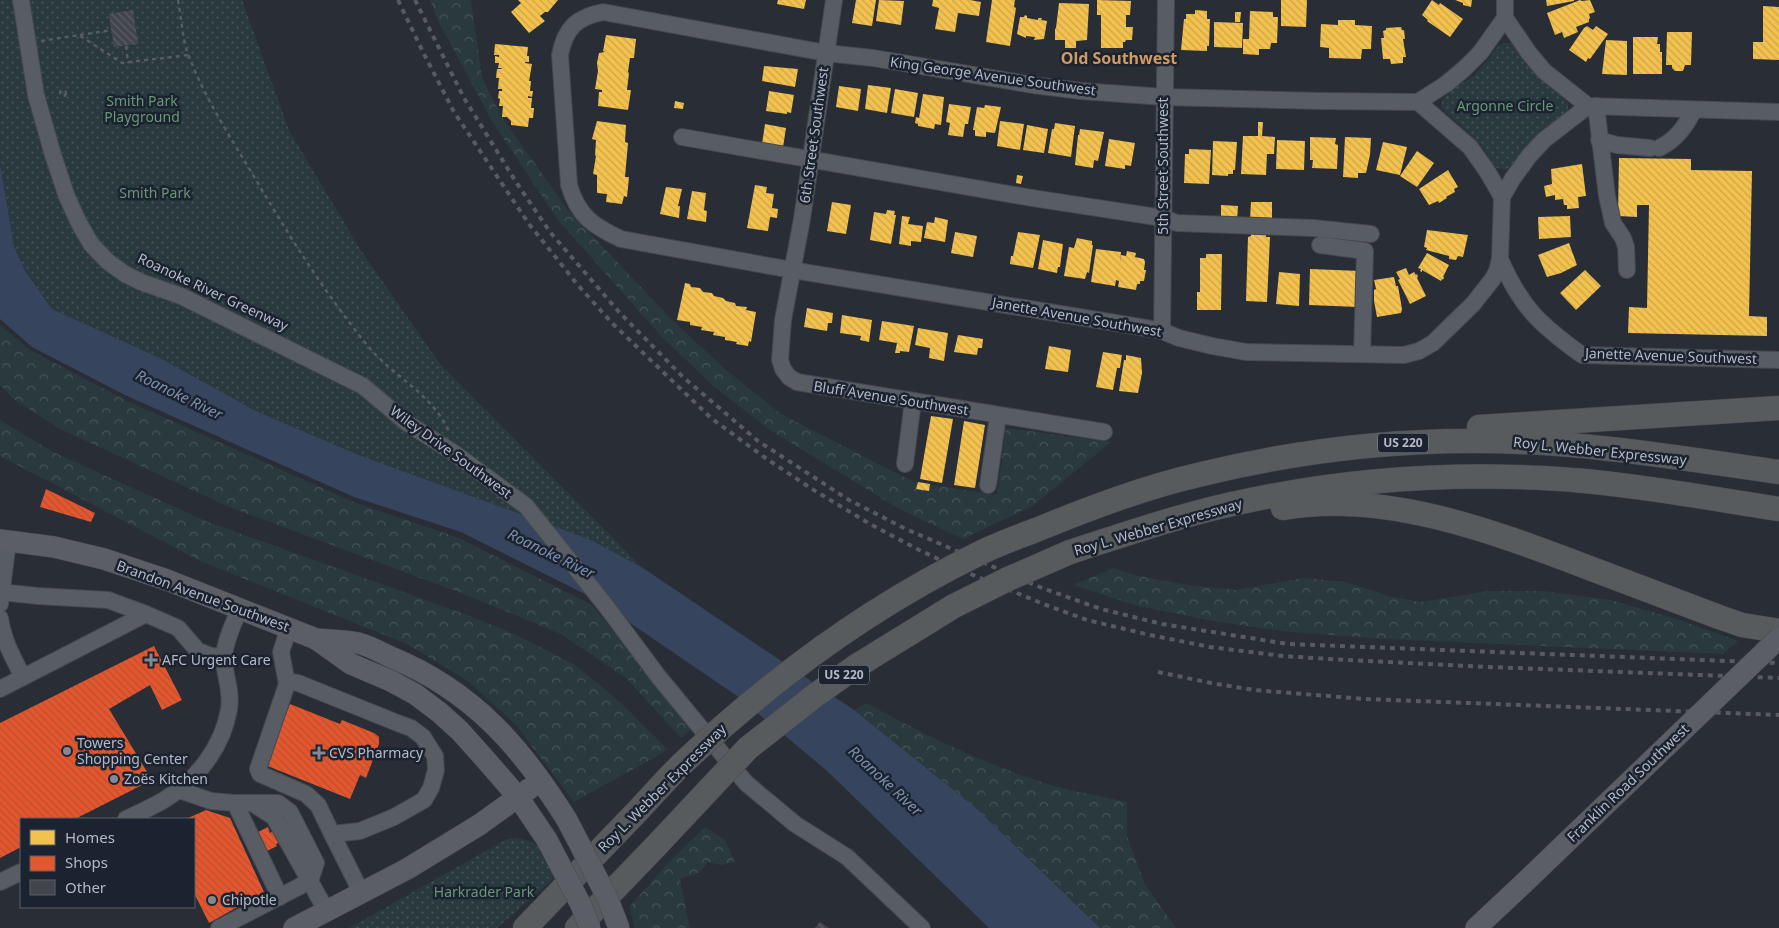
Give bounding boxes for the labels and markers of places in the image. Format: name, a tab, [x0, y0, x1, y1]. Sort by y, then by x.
place label: AFC Urgent Care	[162, 650, 271, 669]
marker: AFC Urgent Care	[144, 653, 158, 667]
place label: Towers Shopping Center	[77, 733, 188, 768]
place label: CVS Pharmacy	[329, 743, 424, 762]
marker: Towers Shopping Center	[61, 745, 73, 757]
marker: CVS Pharmacy	[313, 747, 325, 759]
place label: Zoës Kitchen	[124, 769, 208, 788]
marker: Zoës Kitchen	[108, 773, 120, 785]
place label: Chipotle	[222, 890, 277, 909]
marker: Chipotle	[206, 894, 218, 906]

